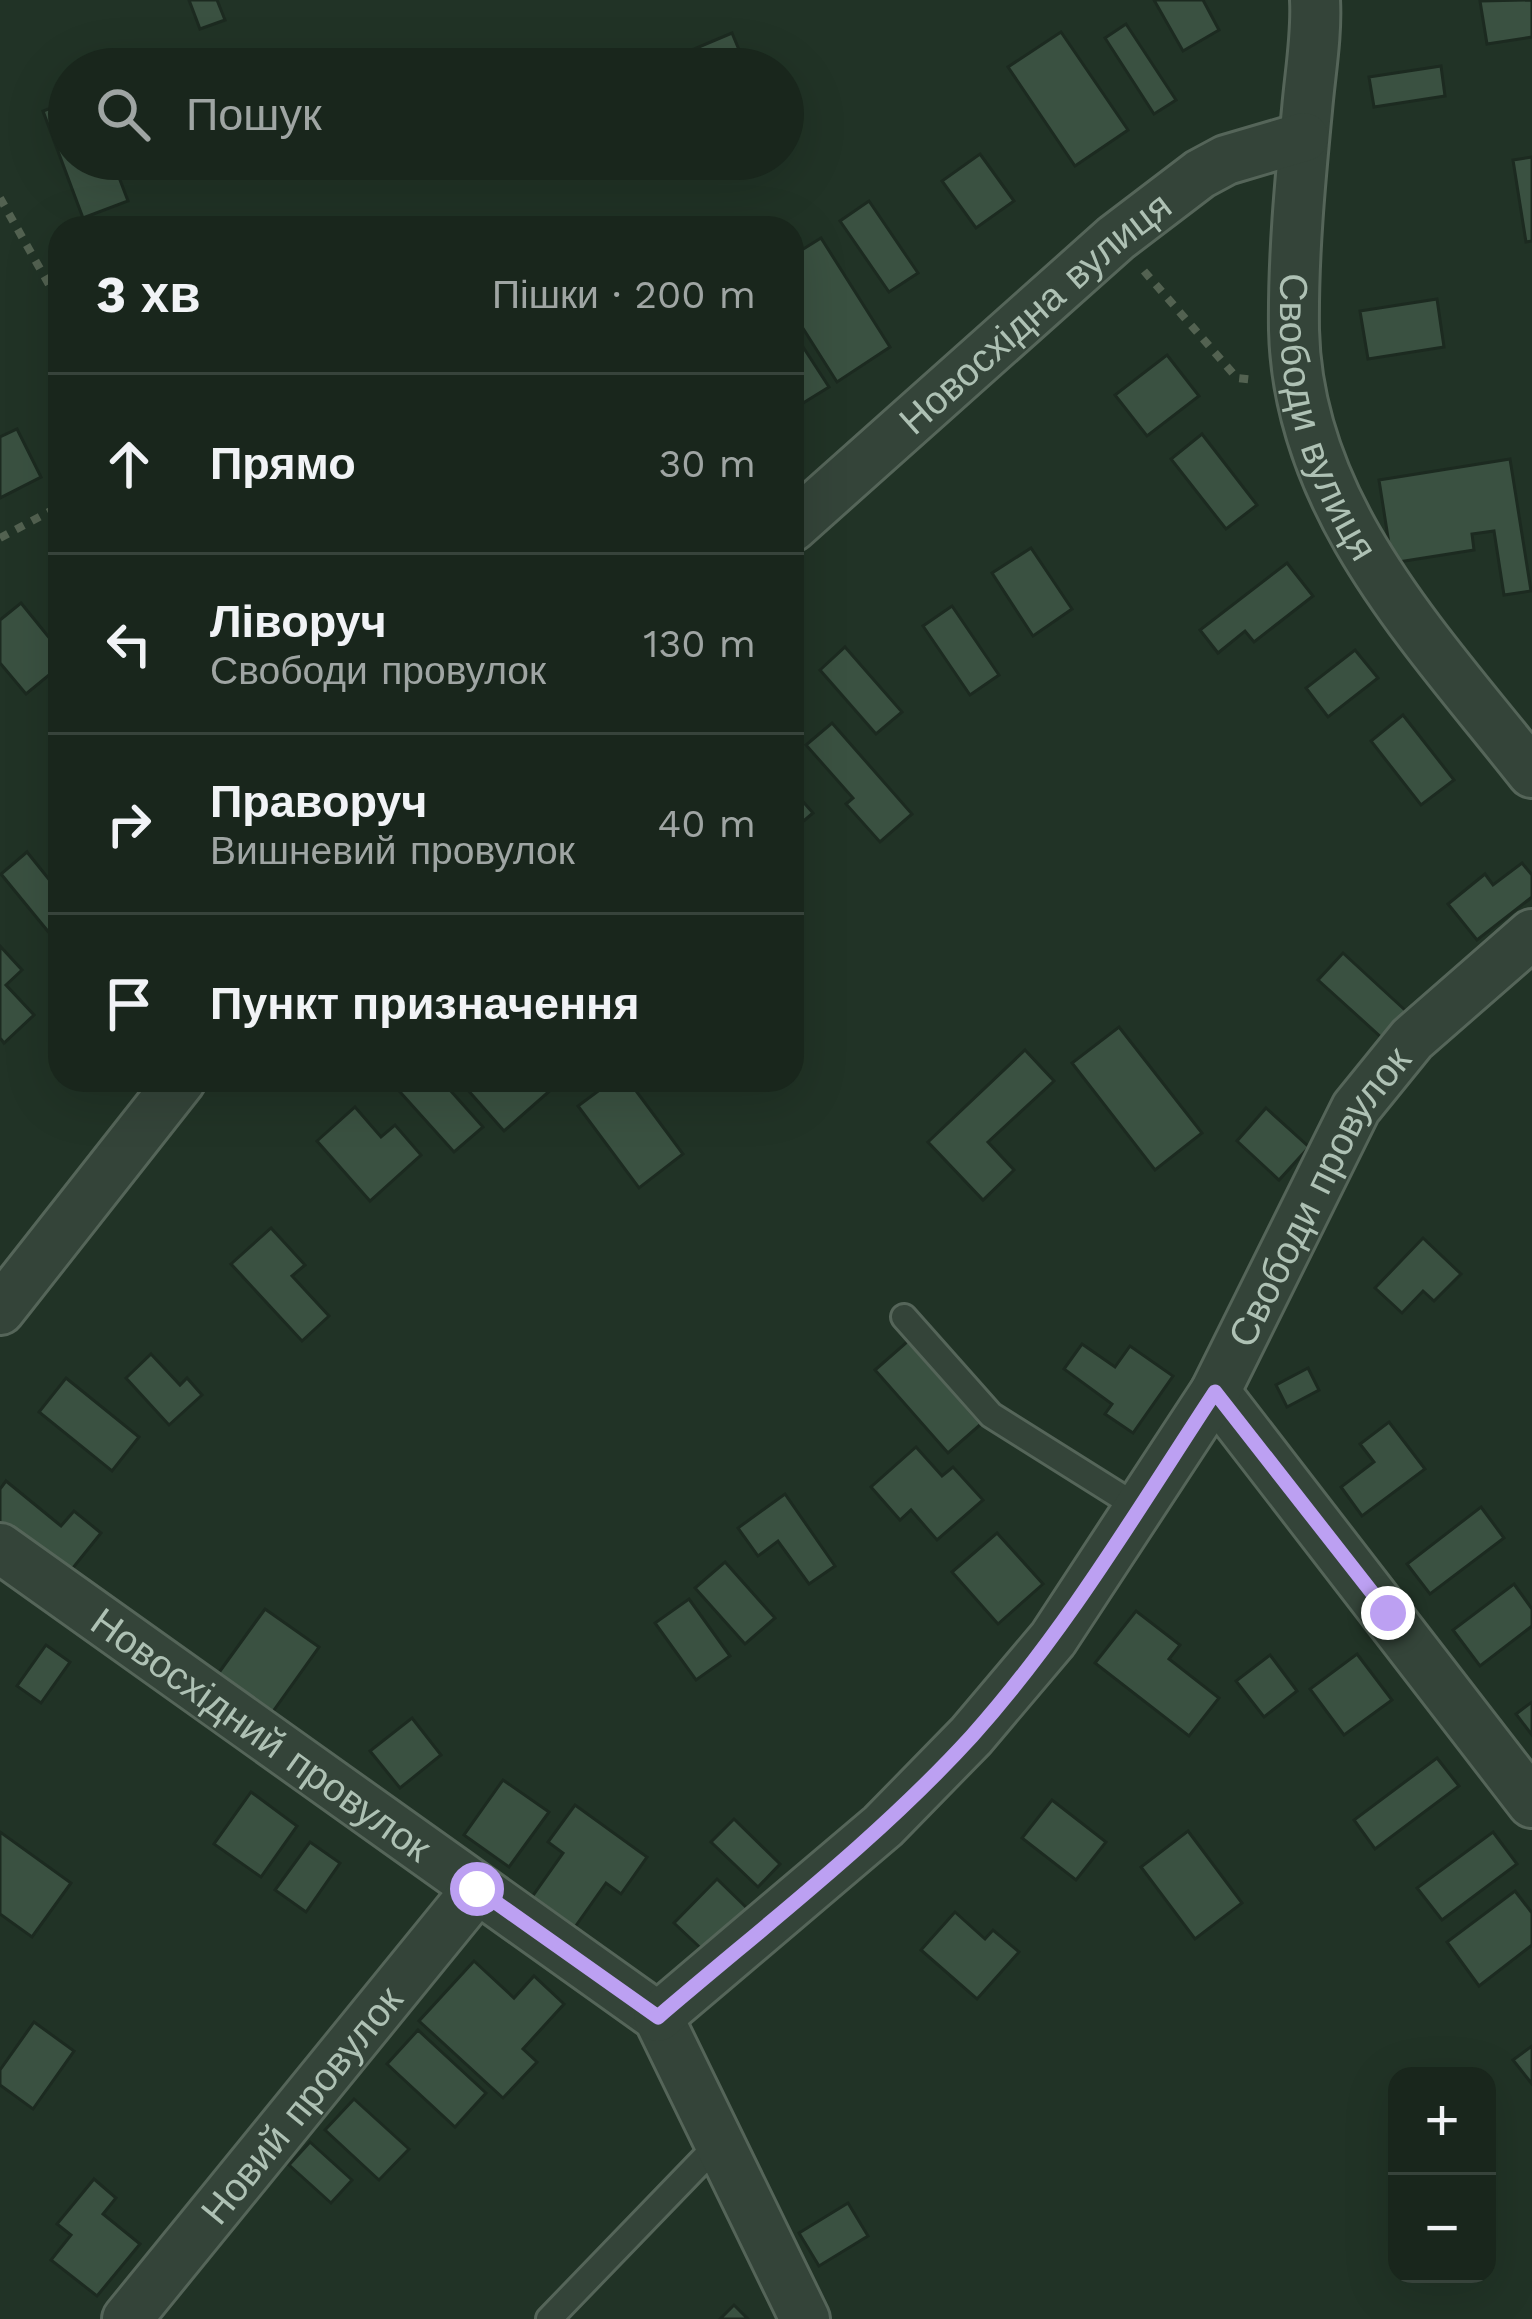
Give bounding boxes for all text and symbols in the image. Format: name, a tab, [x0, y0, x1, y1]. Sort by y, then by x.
search box	[48, 48, 804, 180]
icon: search	[90, 81, 156, 147]
text: Пошук	[186, 88, 322, 141]
street label: Новосхідна вулиця	[890, 183, 1180, 443]
text: 3 хв	[96, 265, 201, 324]
text: Пішки · 200 m	[492, 272, 756, 317]
street label: Свободи вулиця	[1271, 273, 1387, 568]
icon: ahead	[96, 431, 162, 497]
text: Прямо	[210, 437, 356, 490]
text: 30 m	[659, 441, 756, 486]
text: Ліворуч	[210, 595, 387, 648]
icon: left	[96, 611, 162, 677]
text: 130 m	[643, 621, 756, 666]
text: Свободи провулок	[210, 648, 546, 693]
text: Праворуч	[210, 775, 427, 828]
icon: right	[96, 791, 162, 857]
text: 40 m	[657, 801, 756, 846]
text: Вишневий провулок	[210, 828, 575, 873]
icon: arrive	[96, 971, 162, 1037]
text: Пункт призначення	[210, 977, 640, 1030]
street label: Свободи провулок	[1219, 1037, 1420, 1354]
route end	[1361, 1586, 1415, 1640]
street label: Новосхідний провулок	[83, 1599, 440, 1871]
route start	[450, 1862, 504, 1916]
street label: Новий провулок	[192, 1977, 412, 2233]
map controls	[1388, 2067, 1496, 2283]
button: +	[1388, 2067, 1496, 2175]
button: −	[1388, 2175, 1496, 2283]

